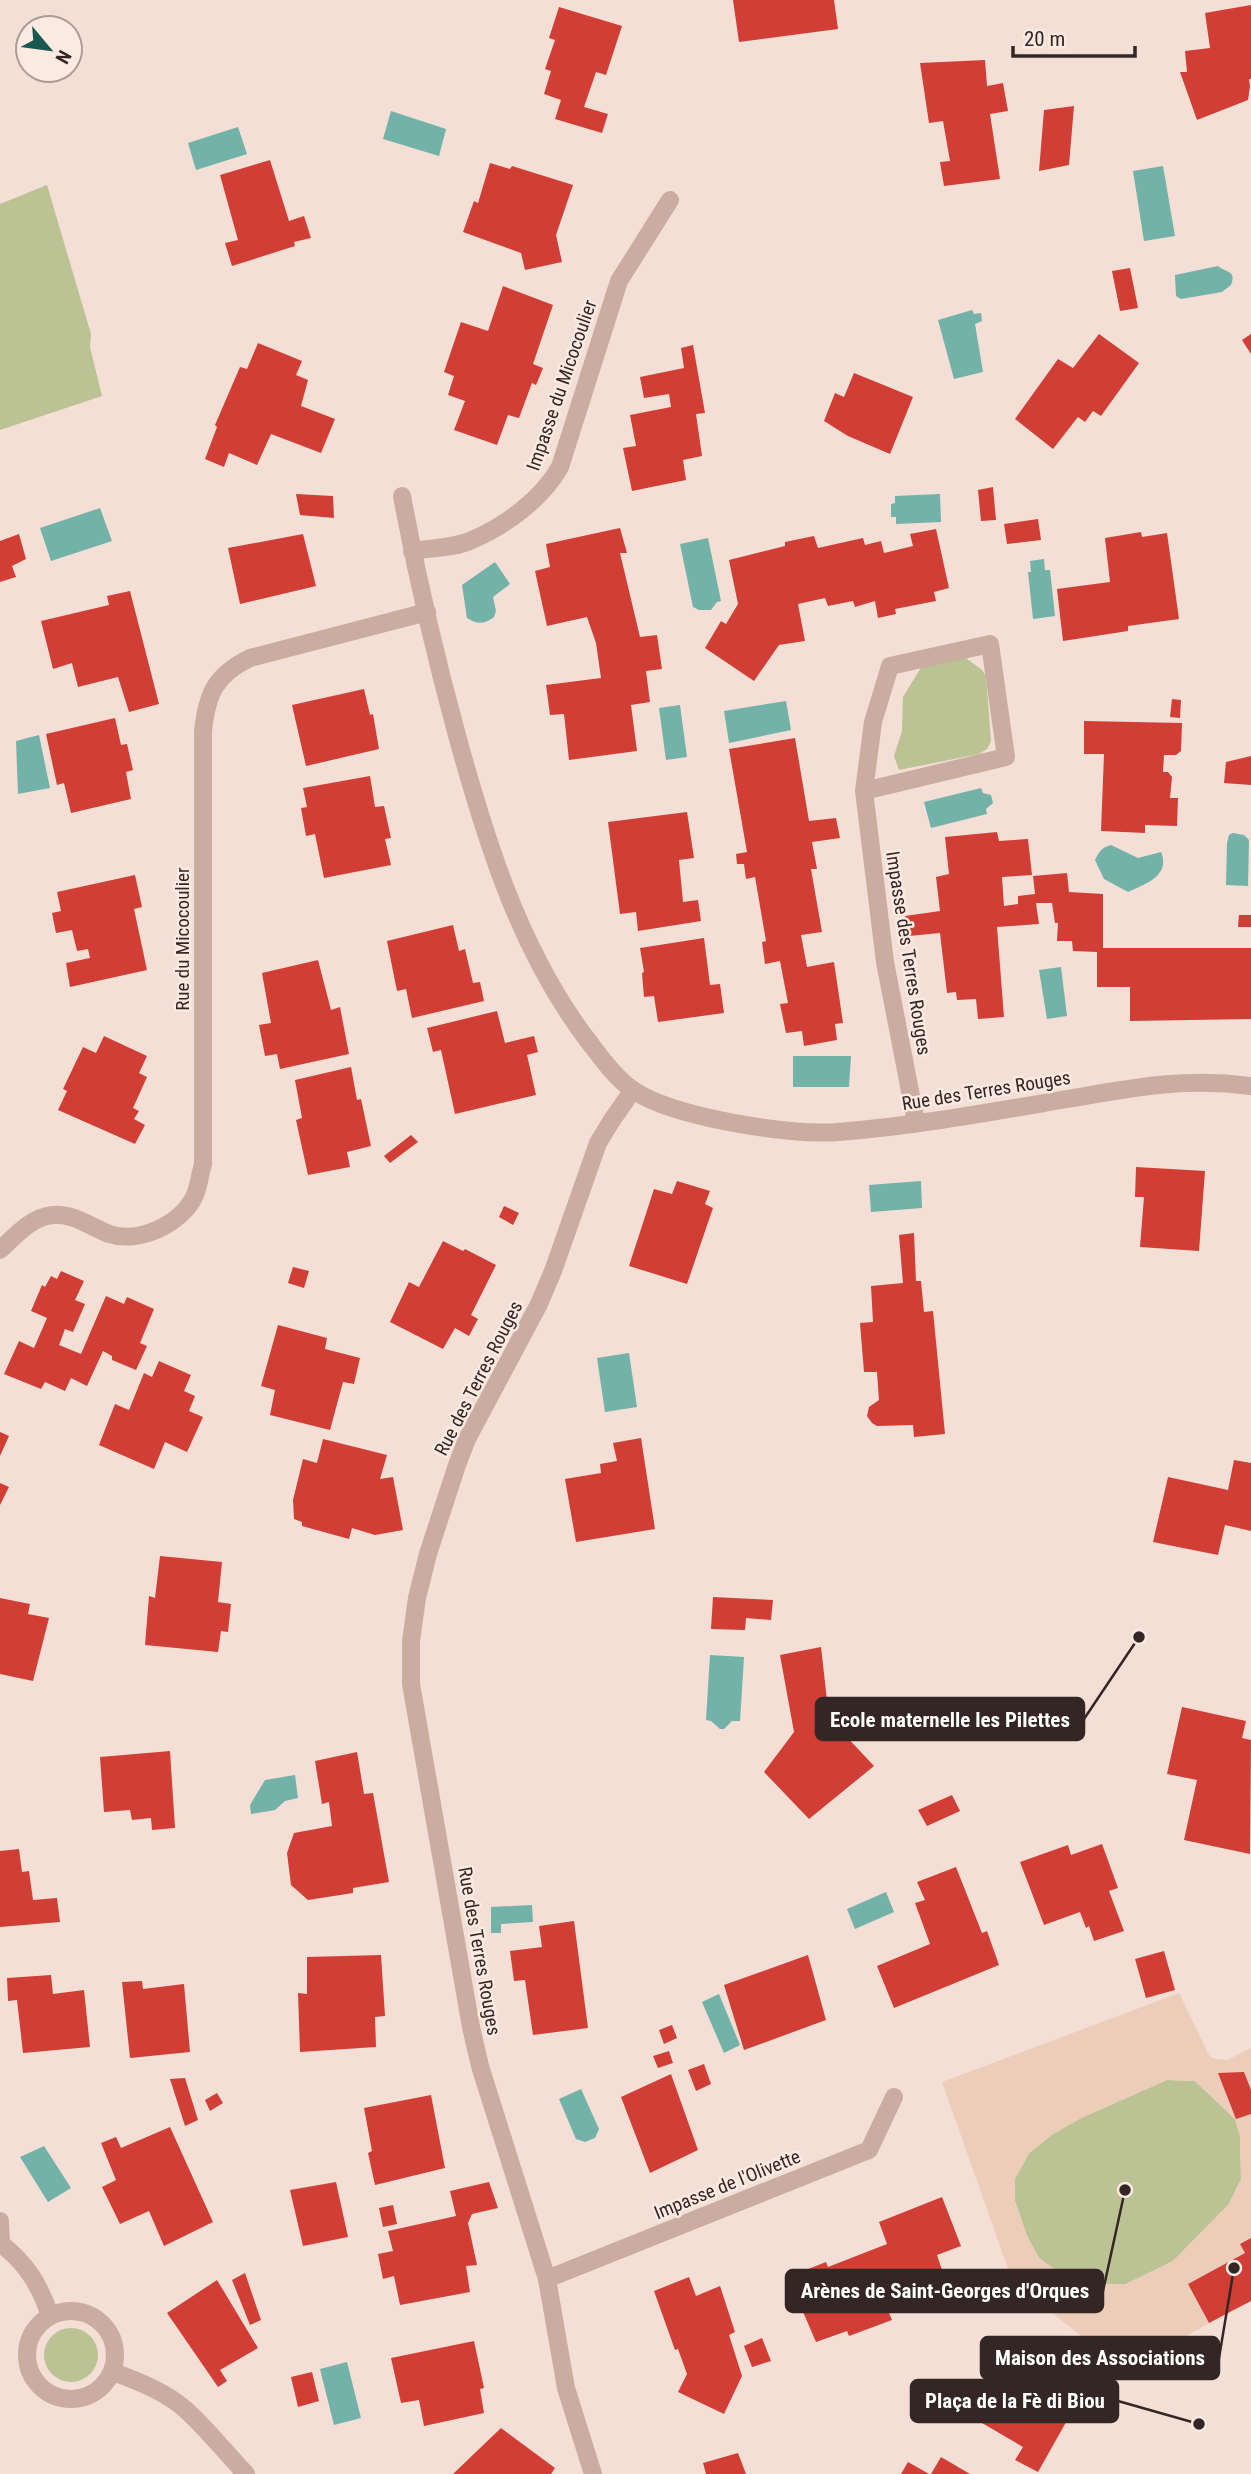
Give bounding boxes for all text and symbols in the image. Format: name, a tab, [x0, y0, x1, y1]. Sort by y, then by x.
north arrow	[14, 14, 84, 84]
scale bar	[1013, 14, 1136, 58]
text: 20 m	[1024, 27, 1065, 51]
text: N	[51, 46, 76, 68]
street label: Impasse du Micocoulier	[521, 297, 602, 474]
street label: Impasse des Terres Rouges	[881, 850, 936, 1057]
street label: Rue du Micocoulier	[171, 867, 194, 1011]
street label: Rue des Terres Rouges	[900, 1066, 1072, 1115]
street label: Rue des Terres Rouges	[429, 1297, 527, 1459]
callout: Ecole maternelle les Pilettes	[816, 1698, 1084, 1740]
text: Ecole maternelle les Pilettes	[830, 1708, 1070, 1732]
street label: Rue des Terres Rouges	[453, 1865, 506, 2037]
street label: Impasse de l'Olivette	[651, 2145, 804, 2224]
callout: Arènes de Saint-Georges d'Orques	[786, 2270, 1103, 2312]
text: Arènes de Saint-Georges d'Orques	[801, 2279, 1089, 2303]
callout: Maison des Associations	[981, 2337, 1219, 2379]
text: Maison des Associations	[995, 2346, 1205, 2370]
callout: Plaça de la Fè di Biou	[911, 2380, 1118, 2422]
text: Plaça de la Fè di Biou	[925, 2389, 1105, 2413]

